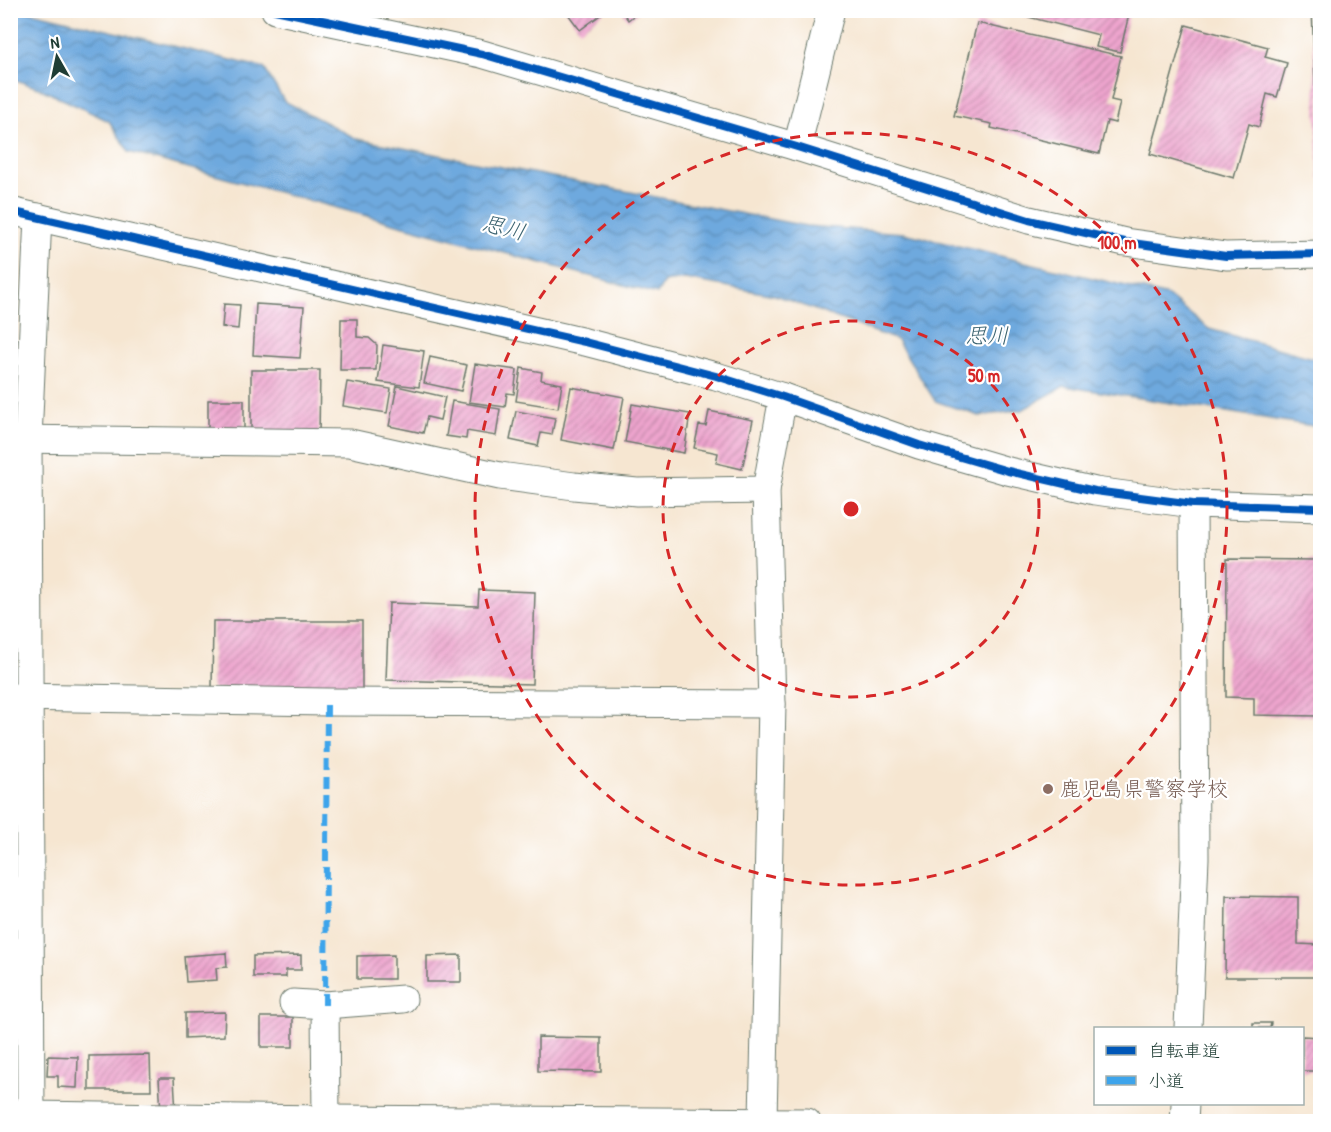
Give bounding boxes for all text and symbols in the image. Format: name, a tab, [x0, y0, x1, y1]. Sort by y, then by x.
north arrow	[27, 27, 87, 87]
text: N	[49, 31, 61, 54]
water label: 思川	[479, 207, 529, 247]
text: 100 m	[1097, 230, 1137, 255]
water label: 思川	[965, 320, 1009, 350]
text: 50 m	[968, 363, 1000, 388]
centre of rings	[841, 499, 861, 519]
place label: 鹿児島県警察学校	[1060, 774, 1228, 803]
marker: 鹿児島県警察学校	[1041, 782, 1055, 796]
legend	[1094, 1027, 1304, 1105]
text: 自転車道	[1148, 1038, 1220, 1063]
text: 小道	[1148, 1068, 1184, 1093]

